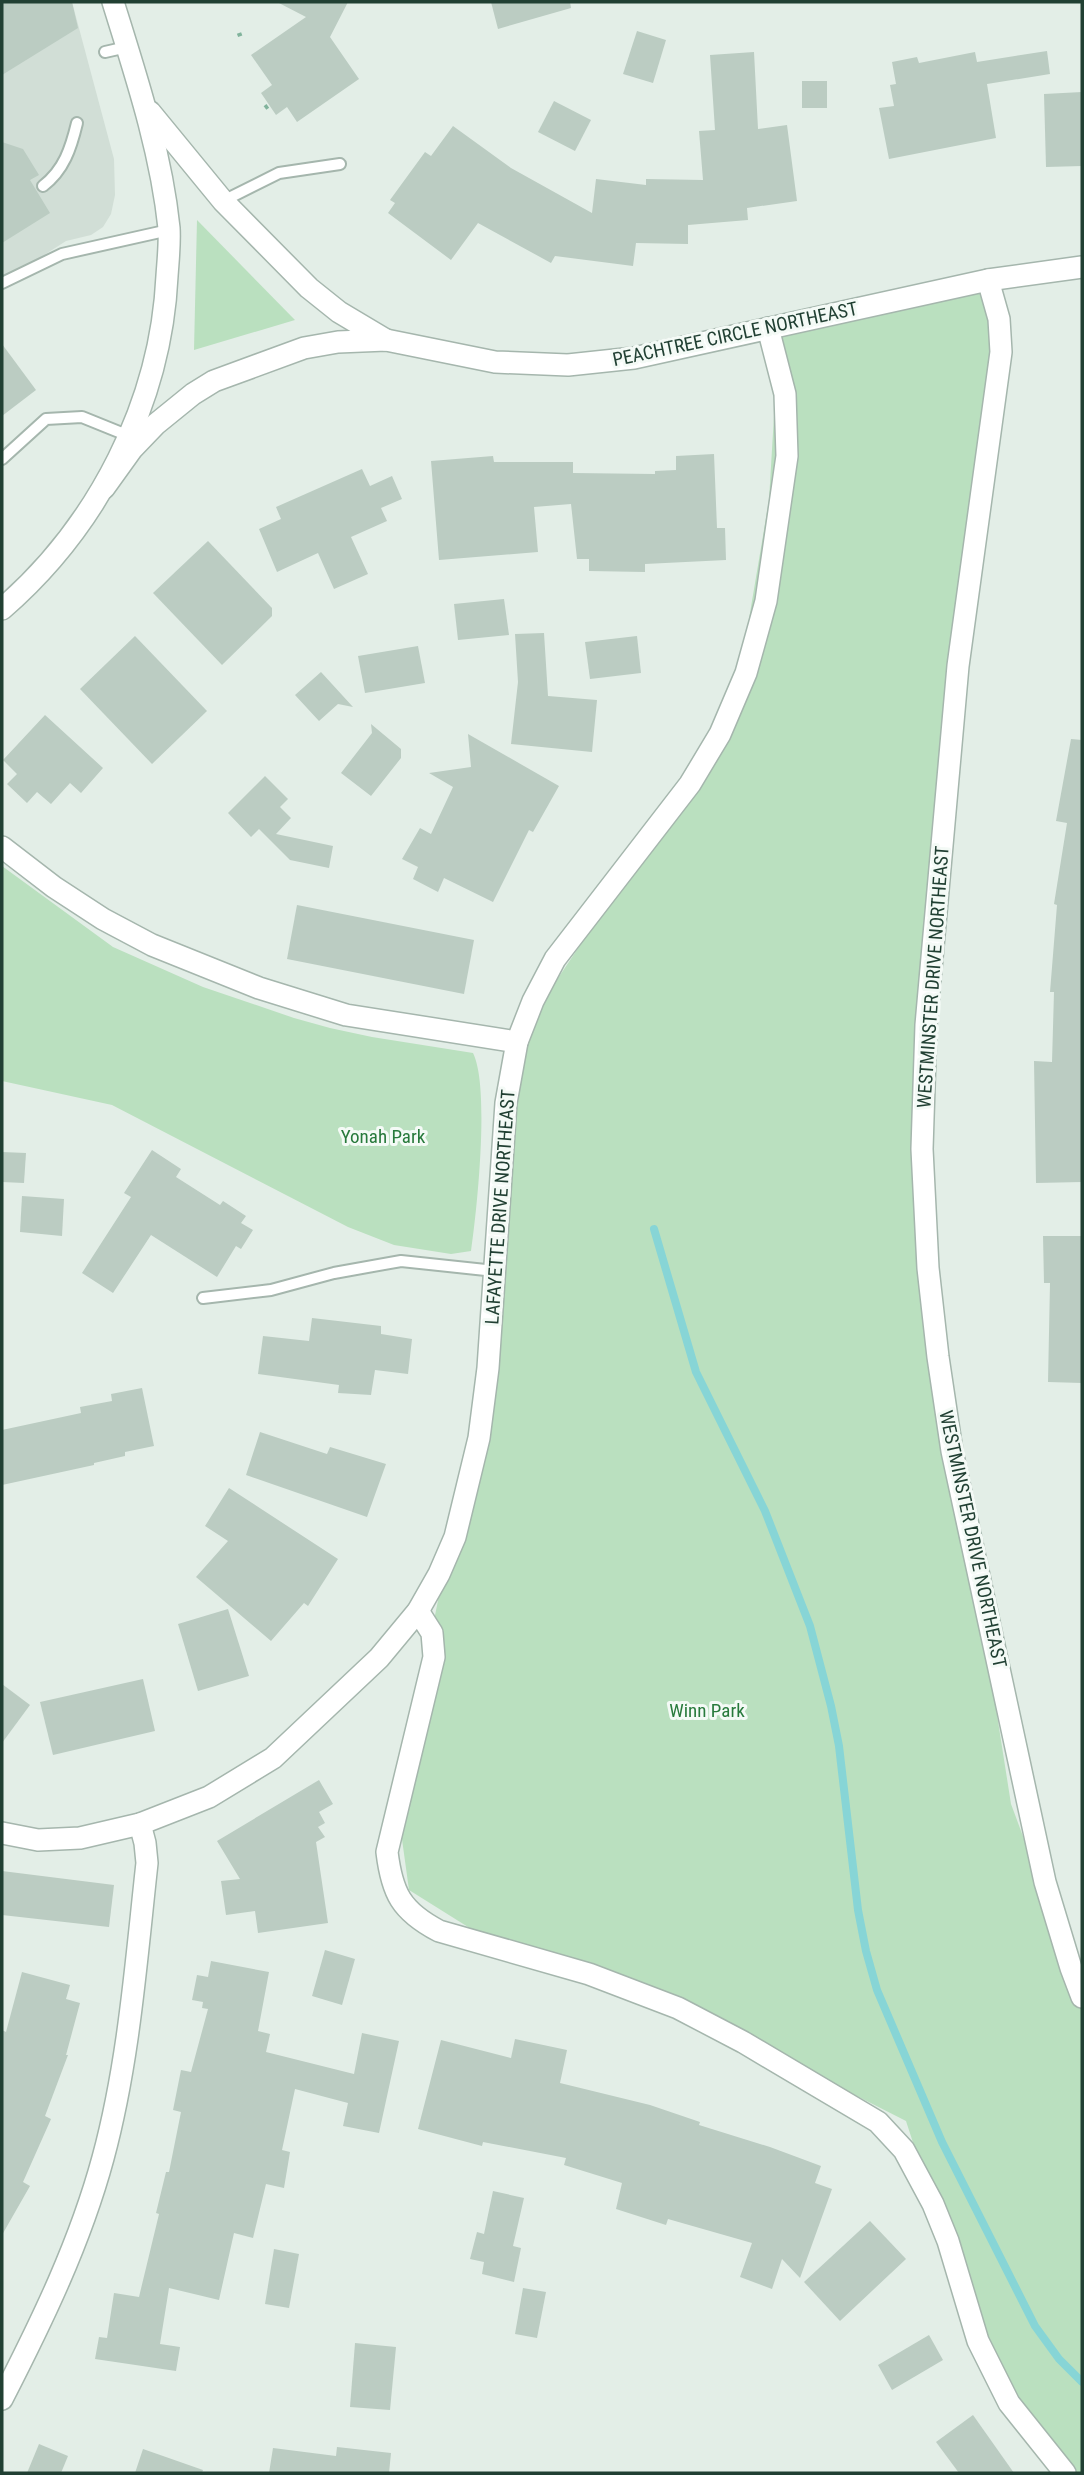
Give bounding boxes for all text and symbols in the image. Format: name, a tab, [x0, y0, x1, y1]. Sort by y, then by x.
street label: PEACHTREE CIRCLE NORTHEAST	[610, 297, 860, 371]
street label: WESTMINSTER DRIVE NORTHEAST	[912, 845, 954, 1109]
street label: LAFAYETTE DRIVE NORTHEAST	[480, 1089, 520, 1325]
park label: Yonah Park	[341, 1125, 426, 1148]
street label: WESTMINSTER DRIVE NORTHEAST	[934, 1408, 1012, 1670]
park label: Winn Park	[669, 1699, 745, 1722]

